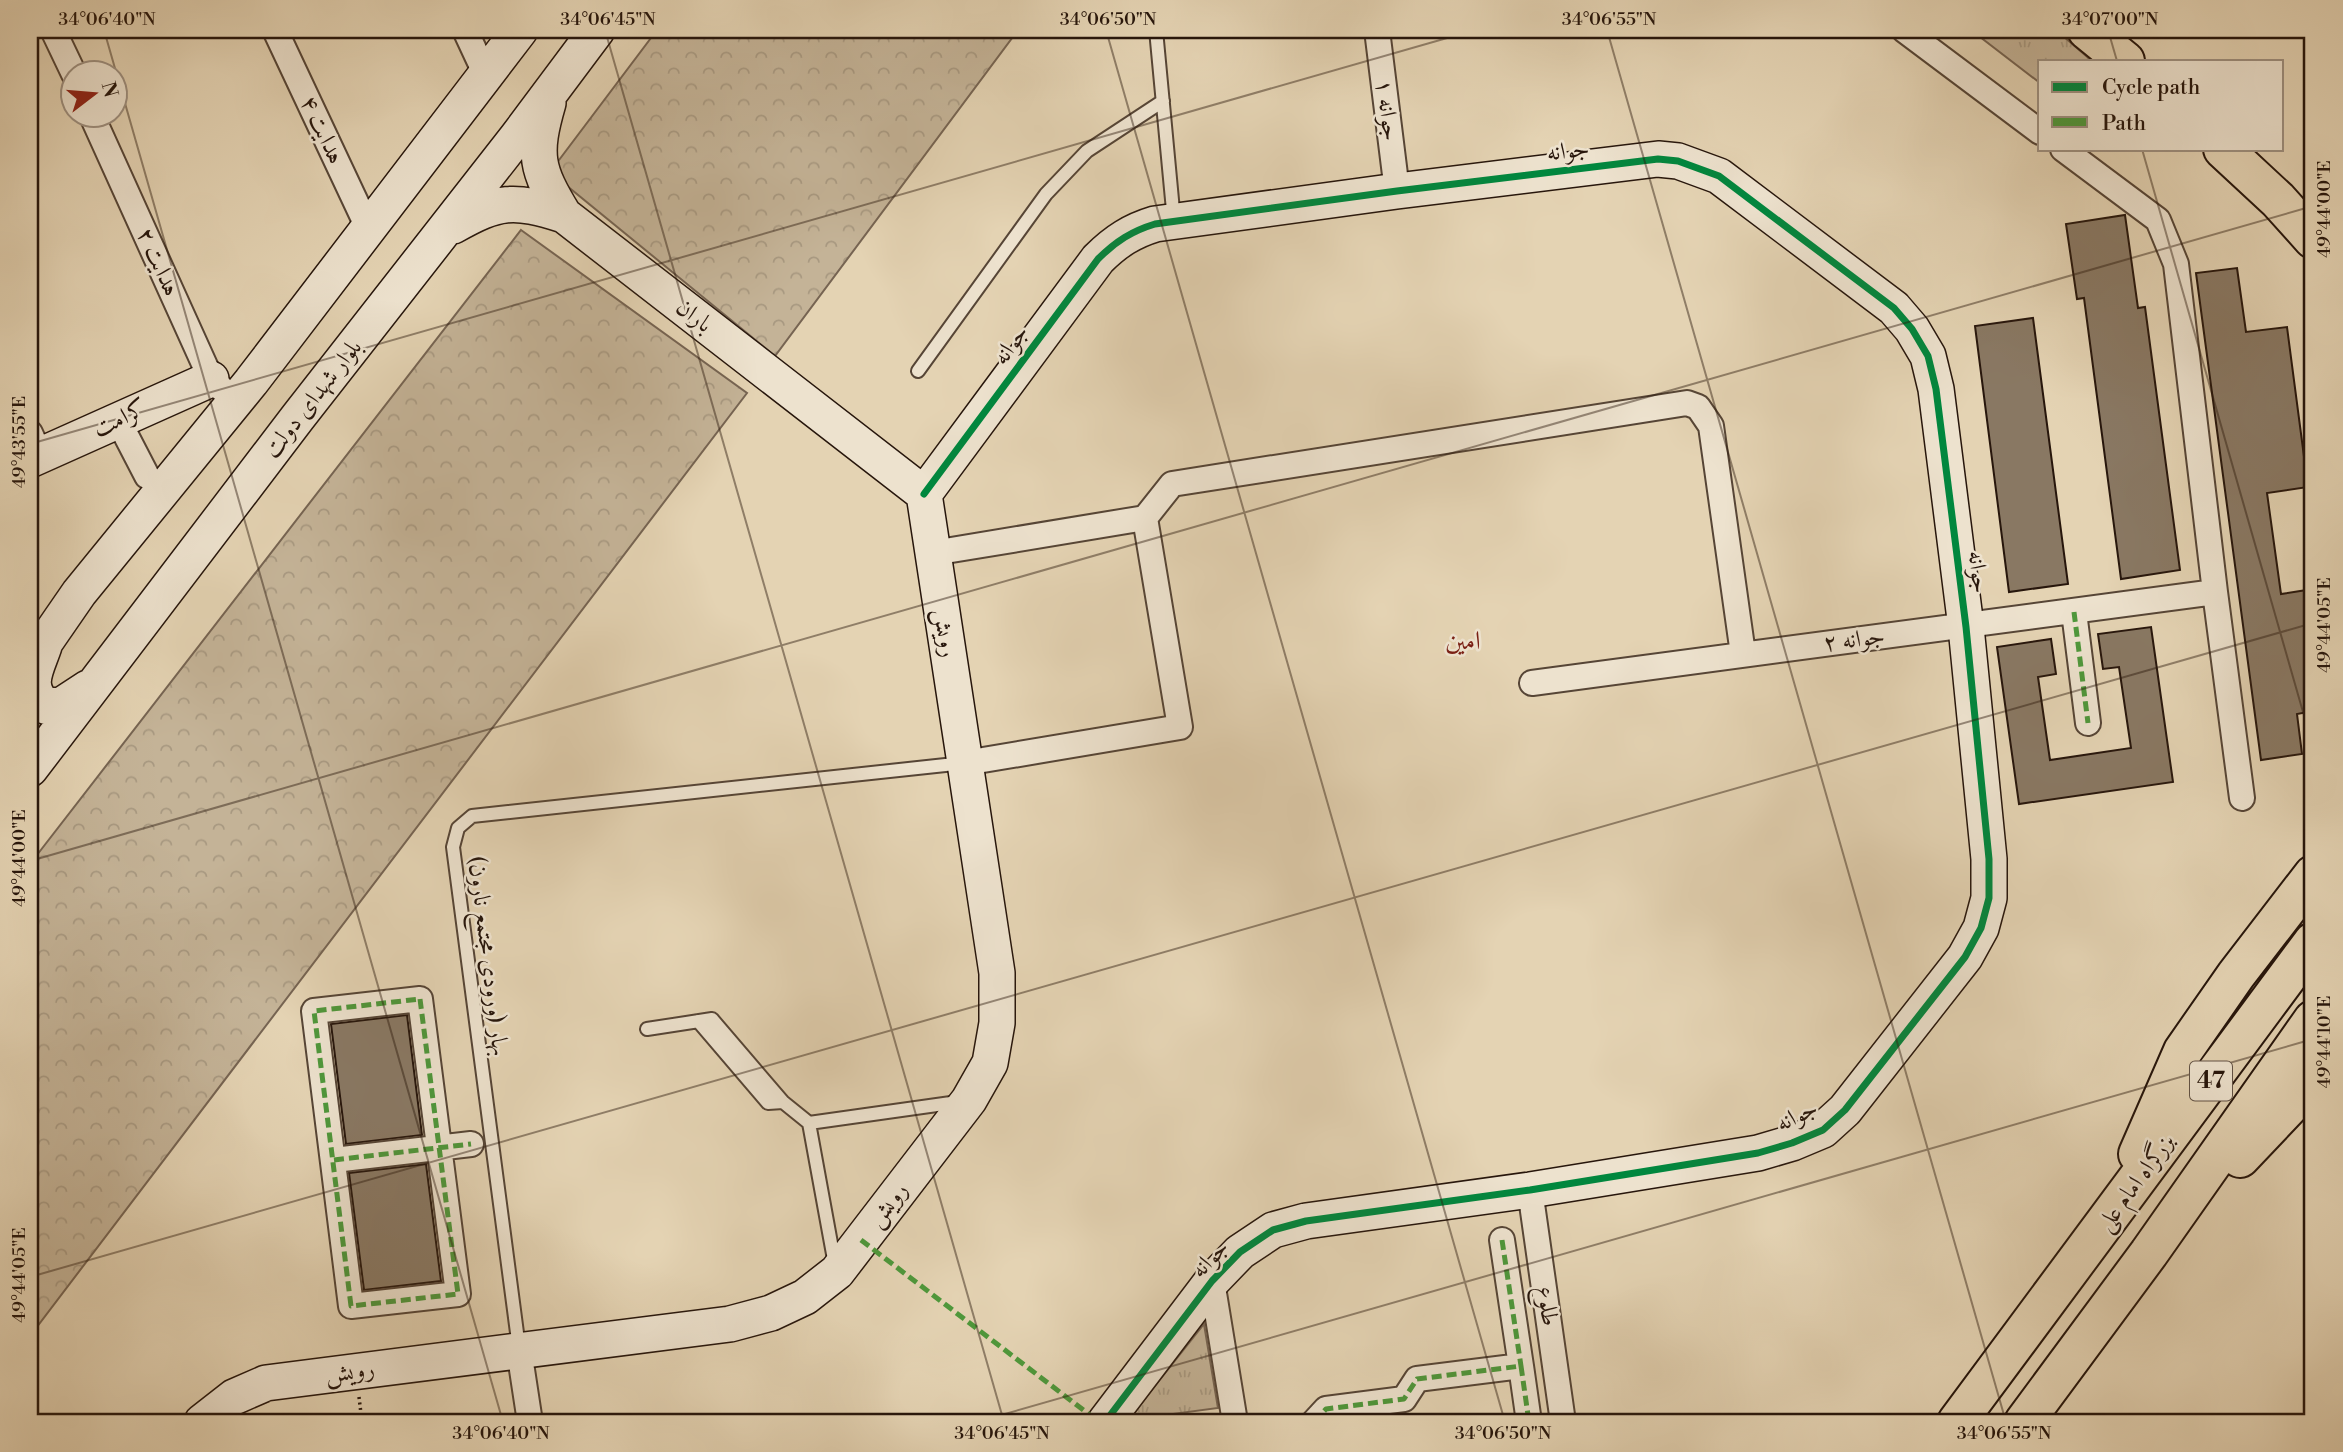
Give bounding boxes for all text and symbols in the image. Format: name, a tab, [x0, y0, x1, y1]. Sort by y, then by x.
text: 34°06'40"N	[58, 8, 156, 31]
text: 34°06'45"N	[560, 8, 656, 31]
text: 34°06'50"N	[1060, 8, 1157, 31]
text: 34°06'55"N	[1562, 8, 1657, 31]
text: 34°07'00"N	[2062, 8, 2159, 31]
north arrow	[60, 60, 130, 130]
legend	[2038, 60, 2284, 150]
text: Cycle path	[2102, 75, 2201, 101]
street label: جوانه ۱	[1368, 77, 1406, 143]
text: N	[96, 79, 123, 100]
street label: هدایت ۴	[293, 91, 351, 169]
text: Path	[2102, 111, 2147, 137]
street label: جوانه	[1545, 133, 1591, 169]
text: 49°44'00"E	[2313, 160, 2336, 258]
street label: هدایت ۲	[130, 223, 186, 301]
street label: باران	[670, 292, 718, 340]
street label: جوانه	[986, 319, 1036, 371]
street label: بلوار شهدای دولت	[257, 333, 369, 465]
street label: کرامت	[88, 394, 152, 444]
text: 49°43'55"E	[8, 396, 31, 488]
street label: جوانه	[1960, 549, 1996, 595]
text: 49°44'05"E	[2313, 577, 2336, 673]
street label: رویش	[926, 606, 964, 660]
street label: جوانه ۲	[1821, 621, 1887, 659]
district label: امین	[1445, 625, 1481, 657]
text: 49°44'00"E	[8, 809, 31, 907]
street label: بهار (ورودی مجتمع نارون)	[455, 854, 515, 1059]
text: 49°44'10"E	[2313, 996, 2336, 1088]
road number: 47	[2190, 1062, 2232, 1100]
street label: جوانه	[1771, 1093, 1823, 1139]
street label: بزرگراه امام علی	[2089, 1127, 2186, 1241]
street label: رویش	[861, 1176, 915, 1234]
text: 49°44'05"E	[8, 1227, 31, 1323]
street label: جوانه	[1184, 1233, 1236, 1285]
street label: طلوع	[1525, 1284, 1565, 1329]
street label: رویش	[324, 1354, 376, 1390]
text: 34°06'40"N	[452, 1422, 550, 1445]
text: 34°06'45"N	[954, 1422, 1050, 1445]
text: 34°06'50"N	[1455, 1422, 1552, 1445]
text: 34°06'55"N	[1957, 1422, 2052, 1445]

